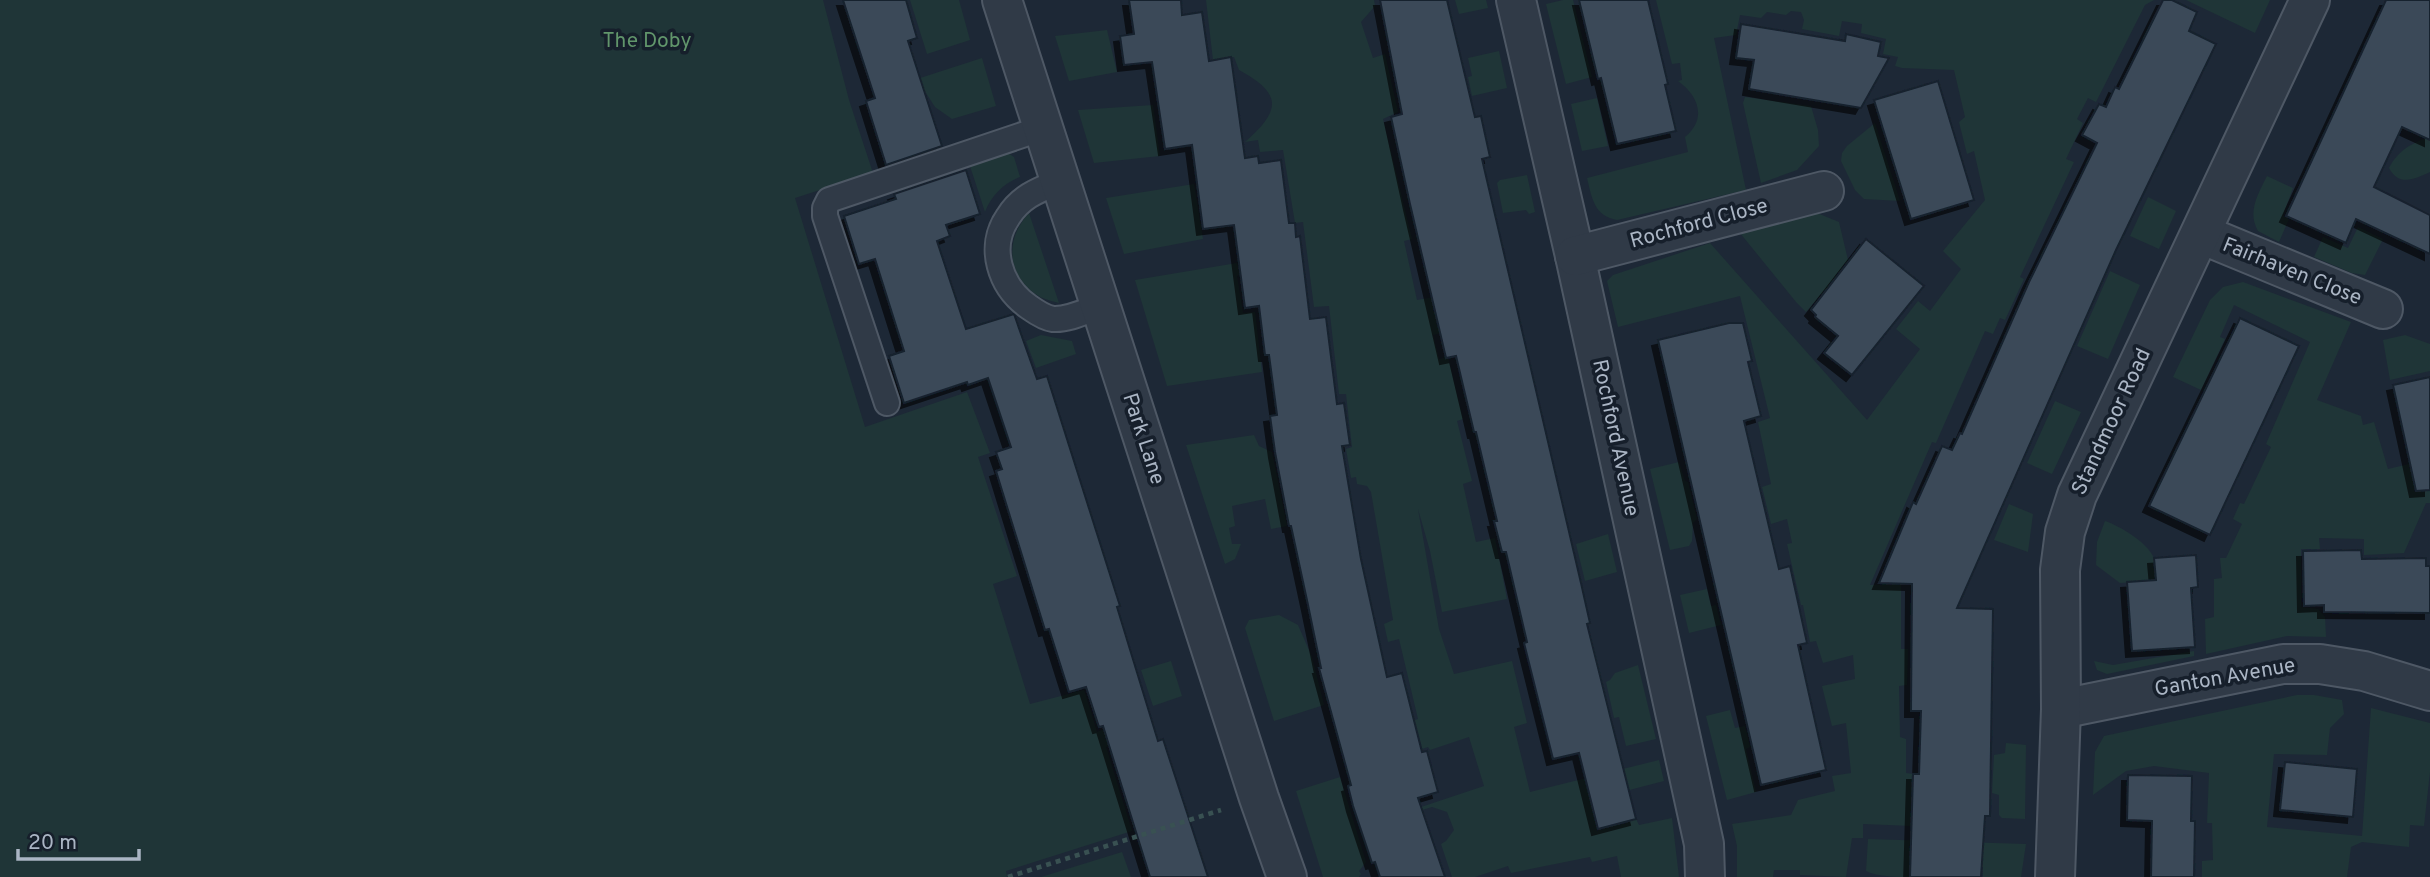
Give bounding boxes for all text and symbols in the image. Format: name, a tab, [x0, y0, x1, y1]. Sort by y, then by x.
park label: The Doby	[602, 28, 692, 55]
street label: Rochford Close	[1627, 193, 1771, 255]
street label: Fairhaven Close	[2218, 232, 2366, 312]
street label: Standmoor Road	[2066, 344, 2158, 500]
street label: Rochford Avenue	[1585, 357, 1645, 519]
street label: Park Lane	[1116, 390, 1170, 488]
street label: Ganton Avenue	[2152, 652, 2298, 704]
scale bar	[18, 818, 138, 862]
text: 20 m	[28, 830, 77, 857]

